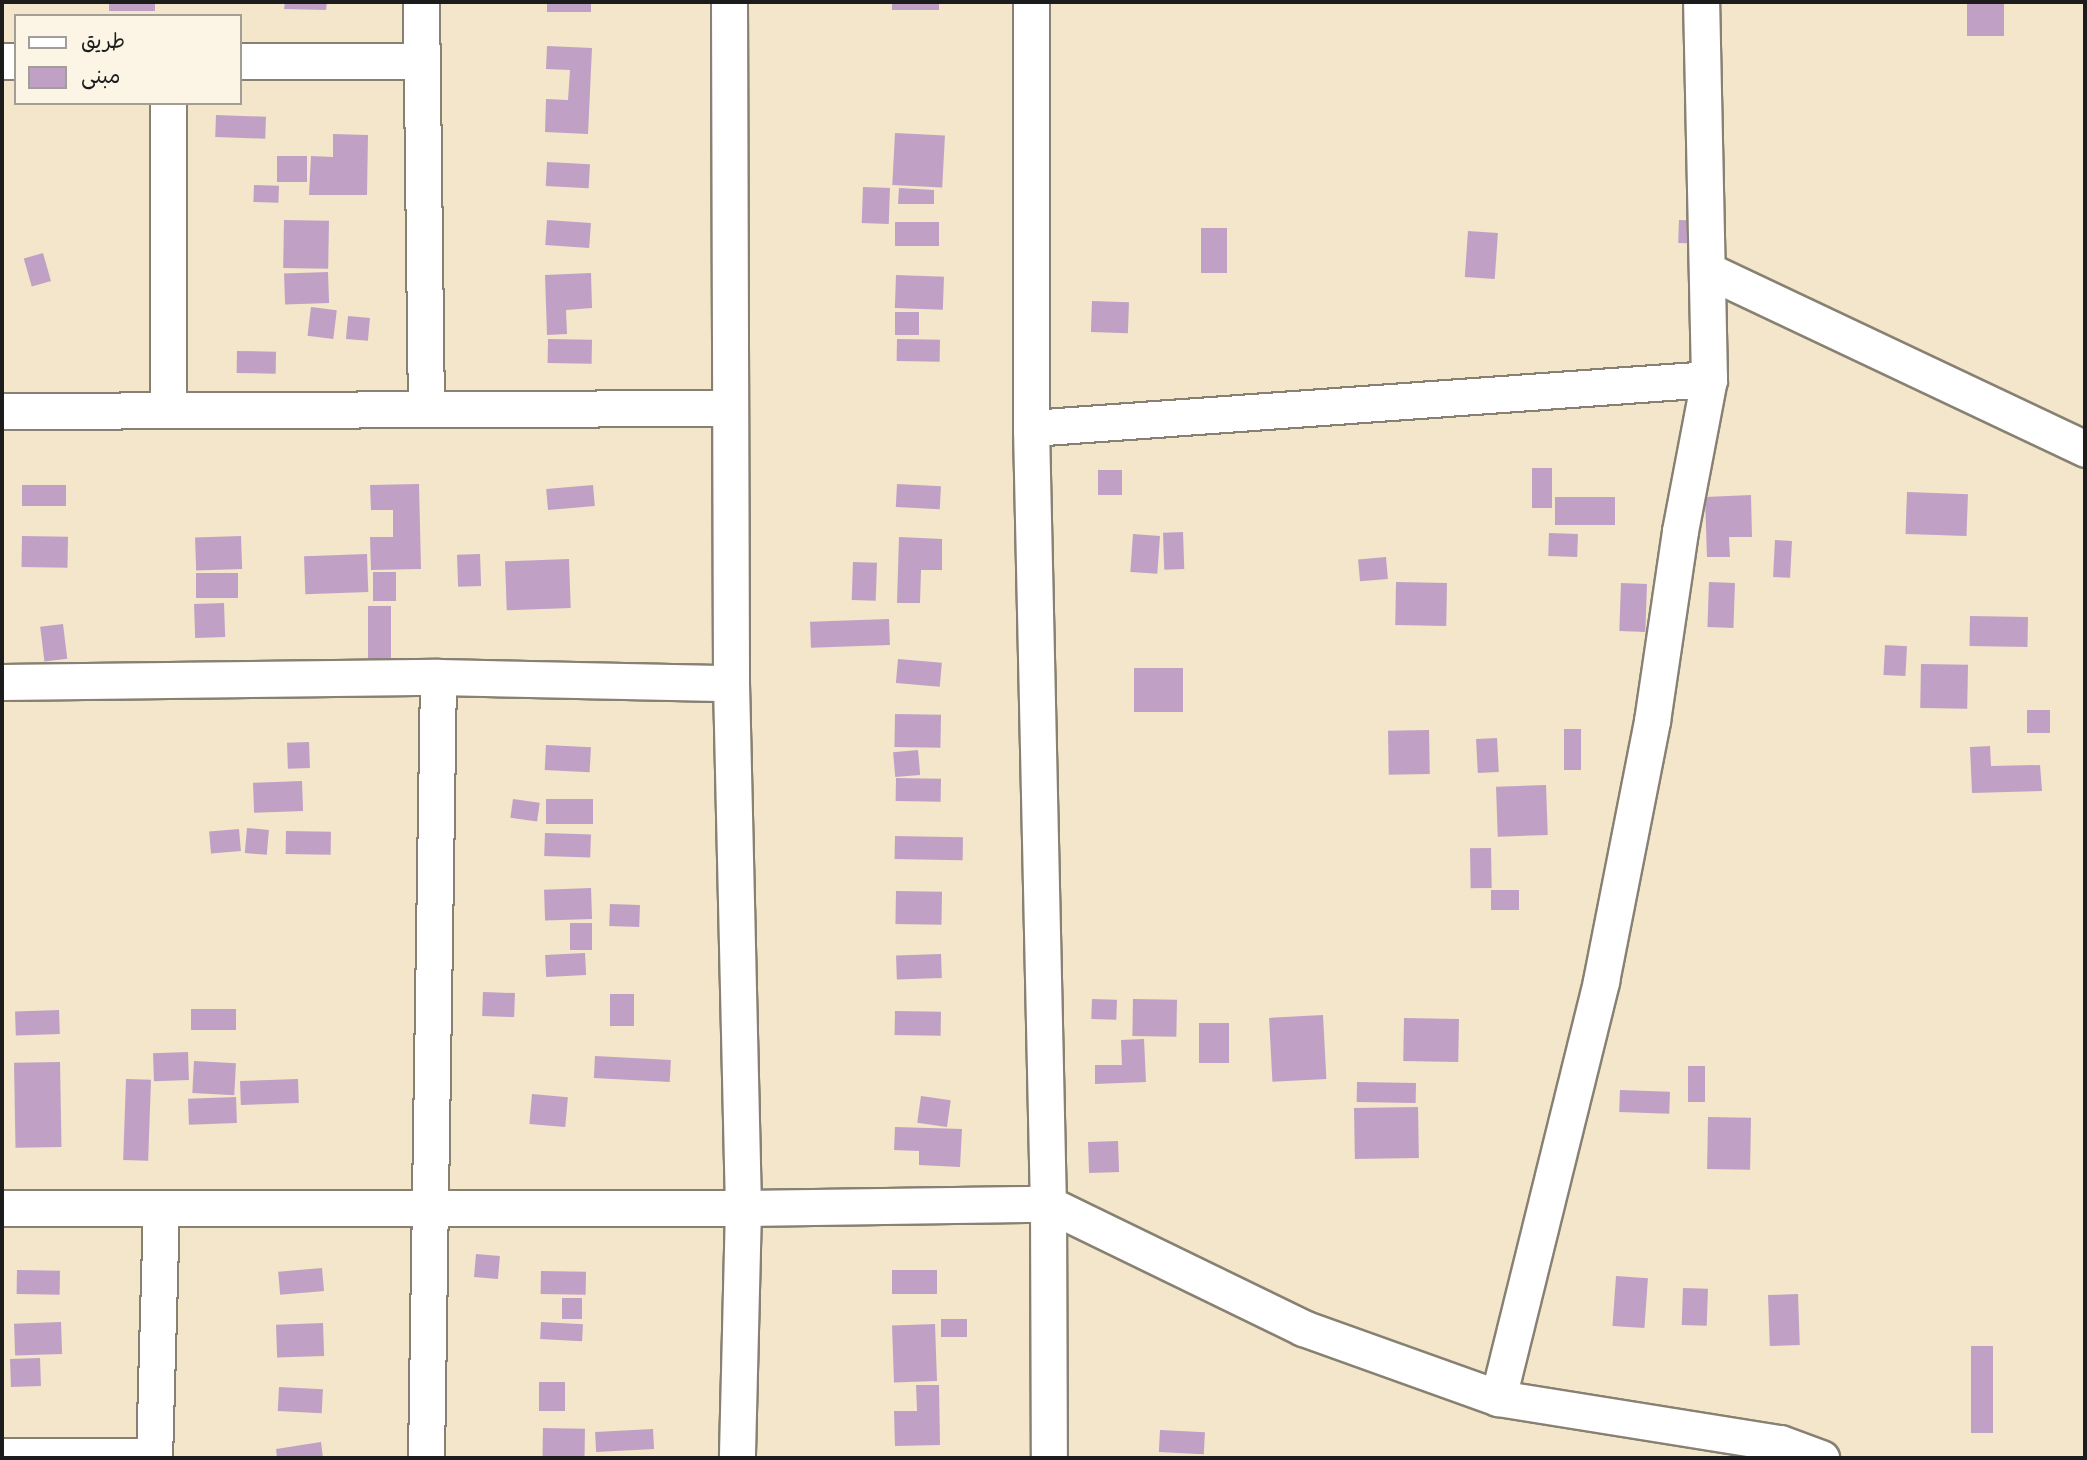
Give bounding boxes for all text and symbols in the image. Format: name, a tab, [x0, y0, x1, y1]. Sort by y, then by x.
legend	[14, 14, 242, 105]
text: طريق	[81, 28, 125, 56]
text: مبنى	[81, 63, 120, 91]

